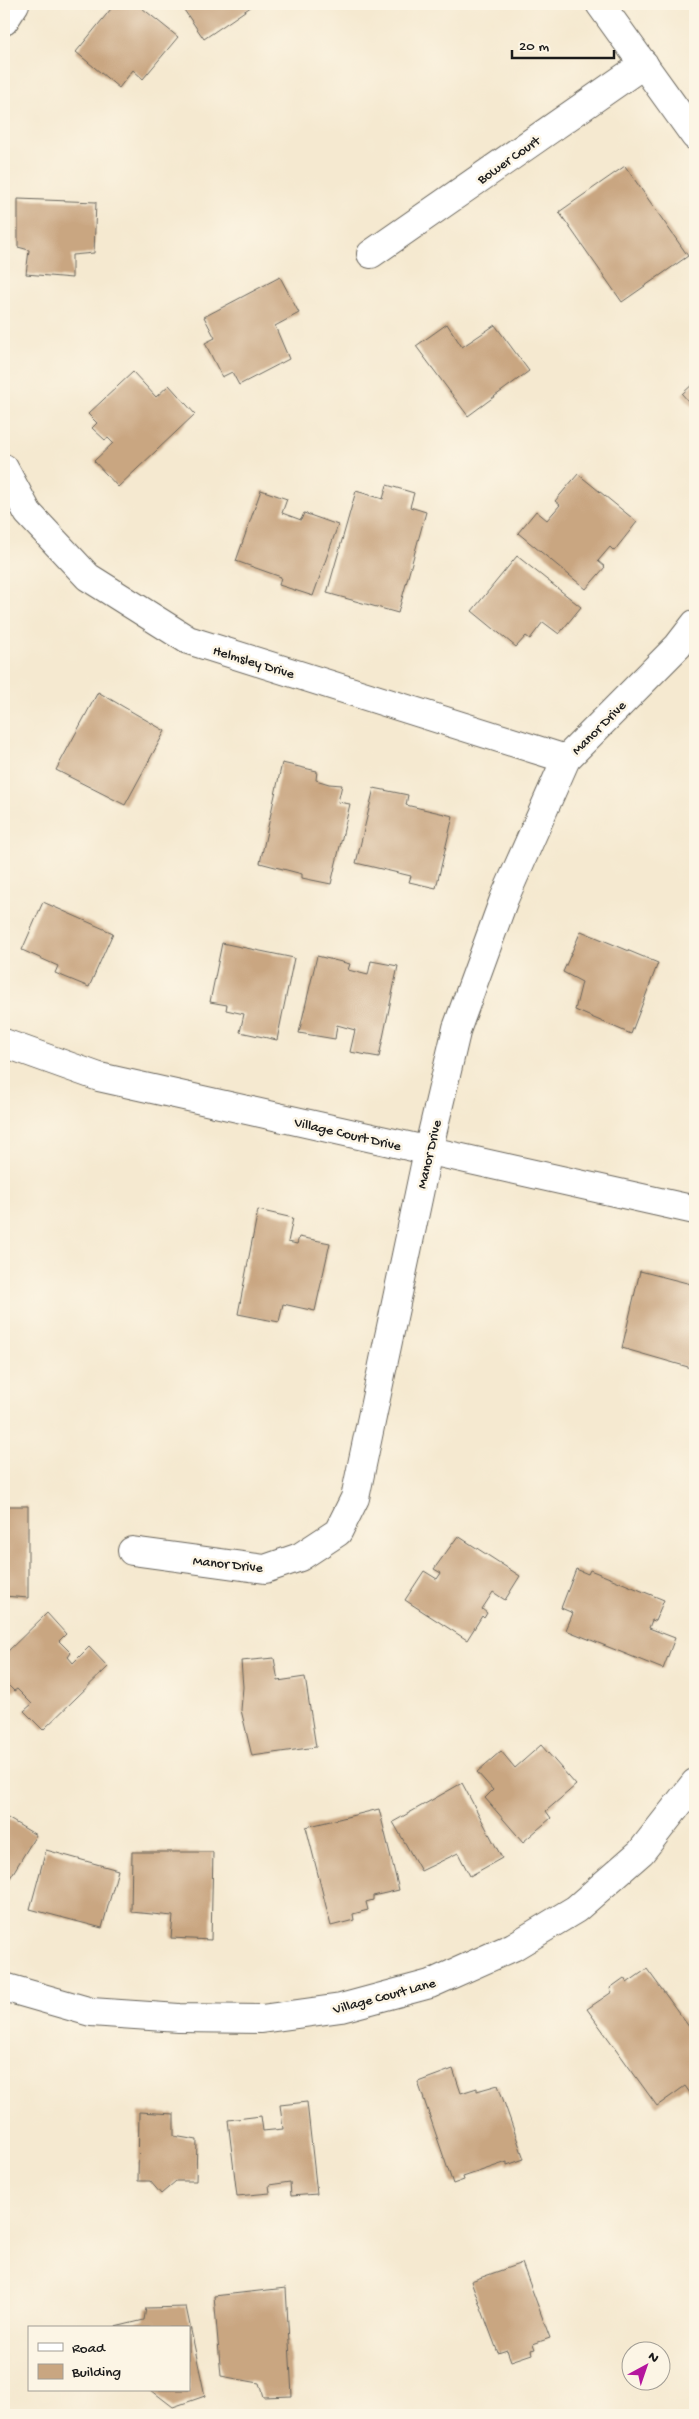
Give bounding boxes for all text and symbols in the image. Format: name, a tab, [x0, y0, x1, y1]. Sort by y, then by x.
scale bar	[512, 28, 614, 60]
text: 20 m	[519, 38, 549, 56]
street label: Bower Court	[474, 132, 545, 189]
street label: Helmsley Drive	[210, 643, 297, 684]
street label: Manor Drive	[569, 697, 631, 760]
street label: Village Court Drive	[291, 1115, 403, 1156]
street label: Manor Drive	[414, 1118, 447, 1191]
street label: Manor Drive	[192, 1553, 264, 1578]
street label: Village Court Lane	[331, 1975, 439, 2020]
legend	[28, 2326, 190, 2392]
text: Road	[72, 2340, 106, 2358]
north arrow	[622, 2342, 672, 2392]
text: N	[644, 2349, 662, 2367]
text: Building	[71, 2364, 121, 2382]

